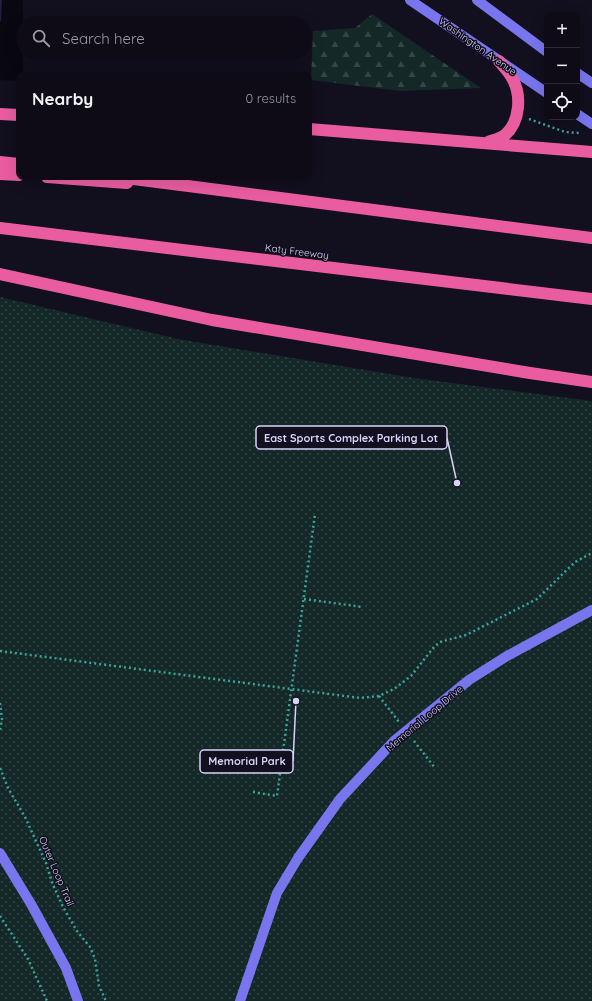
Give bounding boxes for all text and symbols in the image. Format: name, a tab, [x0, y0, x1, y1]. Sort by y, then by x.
map controls	[544, 12, 580, 120]
button: +	[544, 12, 580, 48]
street label: Washington Avenue	[436, 15, 520, 78]
search box	[16, 16, 312, 60]
icon: search	[30, 27, 52, 49]
text: Search here	[62, 29, 145, 48]
button: −	[544, 48, 580, 84]
button: locate	[544, 84, 580, 120]
text: Nearby	[32, 88, 93, 109]
text: 0 results	[245, 90, 296, 106]
street label: Katy Freeway	[264, 241, 330, 262]
callout: East Sports Complex Parking Lot	[256, 426, 447, 449]
text: East Sports Complex Parking Lot	[264, 431, 438, 445]
street label: Memorial Loop Drive	[383, 682, 466, 754]
callout: Memorial Park	[200, 750, 293, 773]
text: Memorial Park	[208, 754, 286, 768]
street label: Outer Loop Trail	[36, 834, 77, 908]

